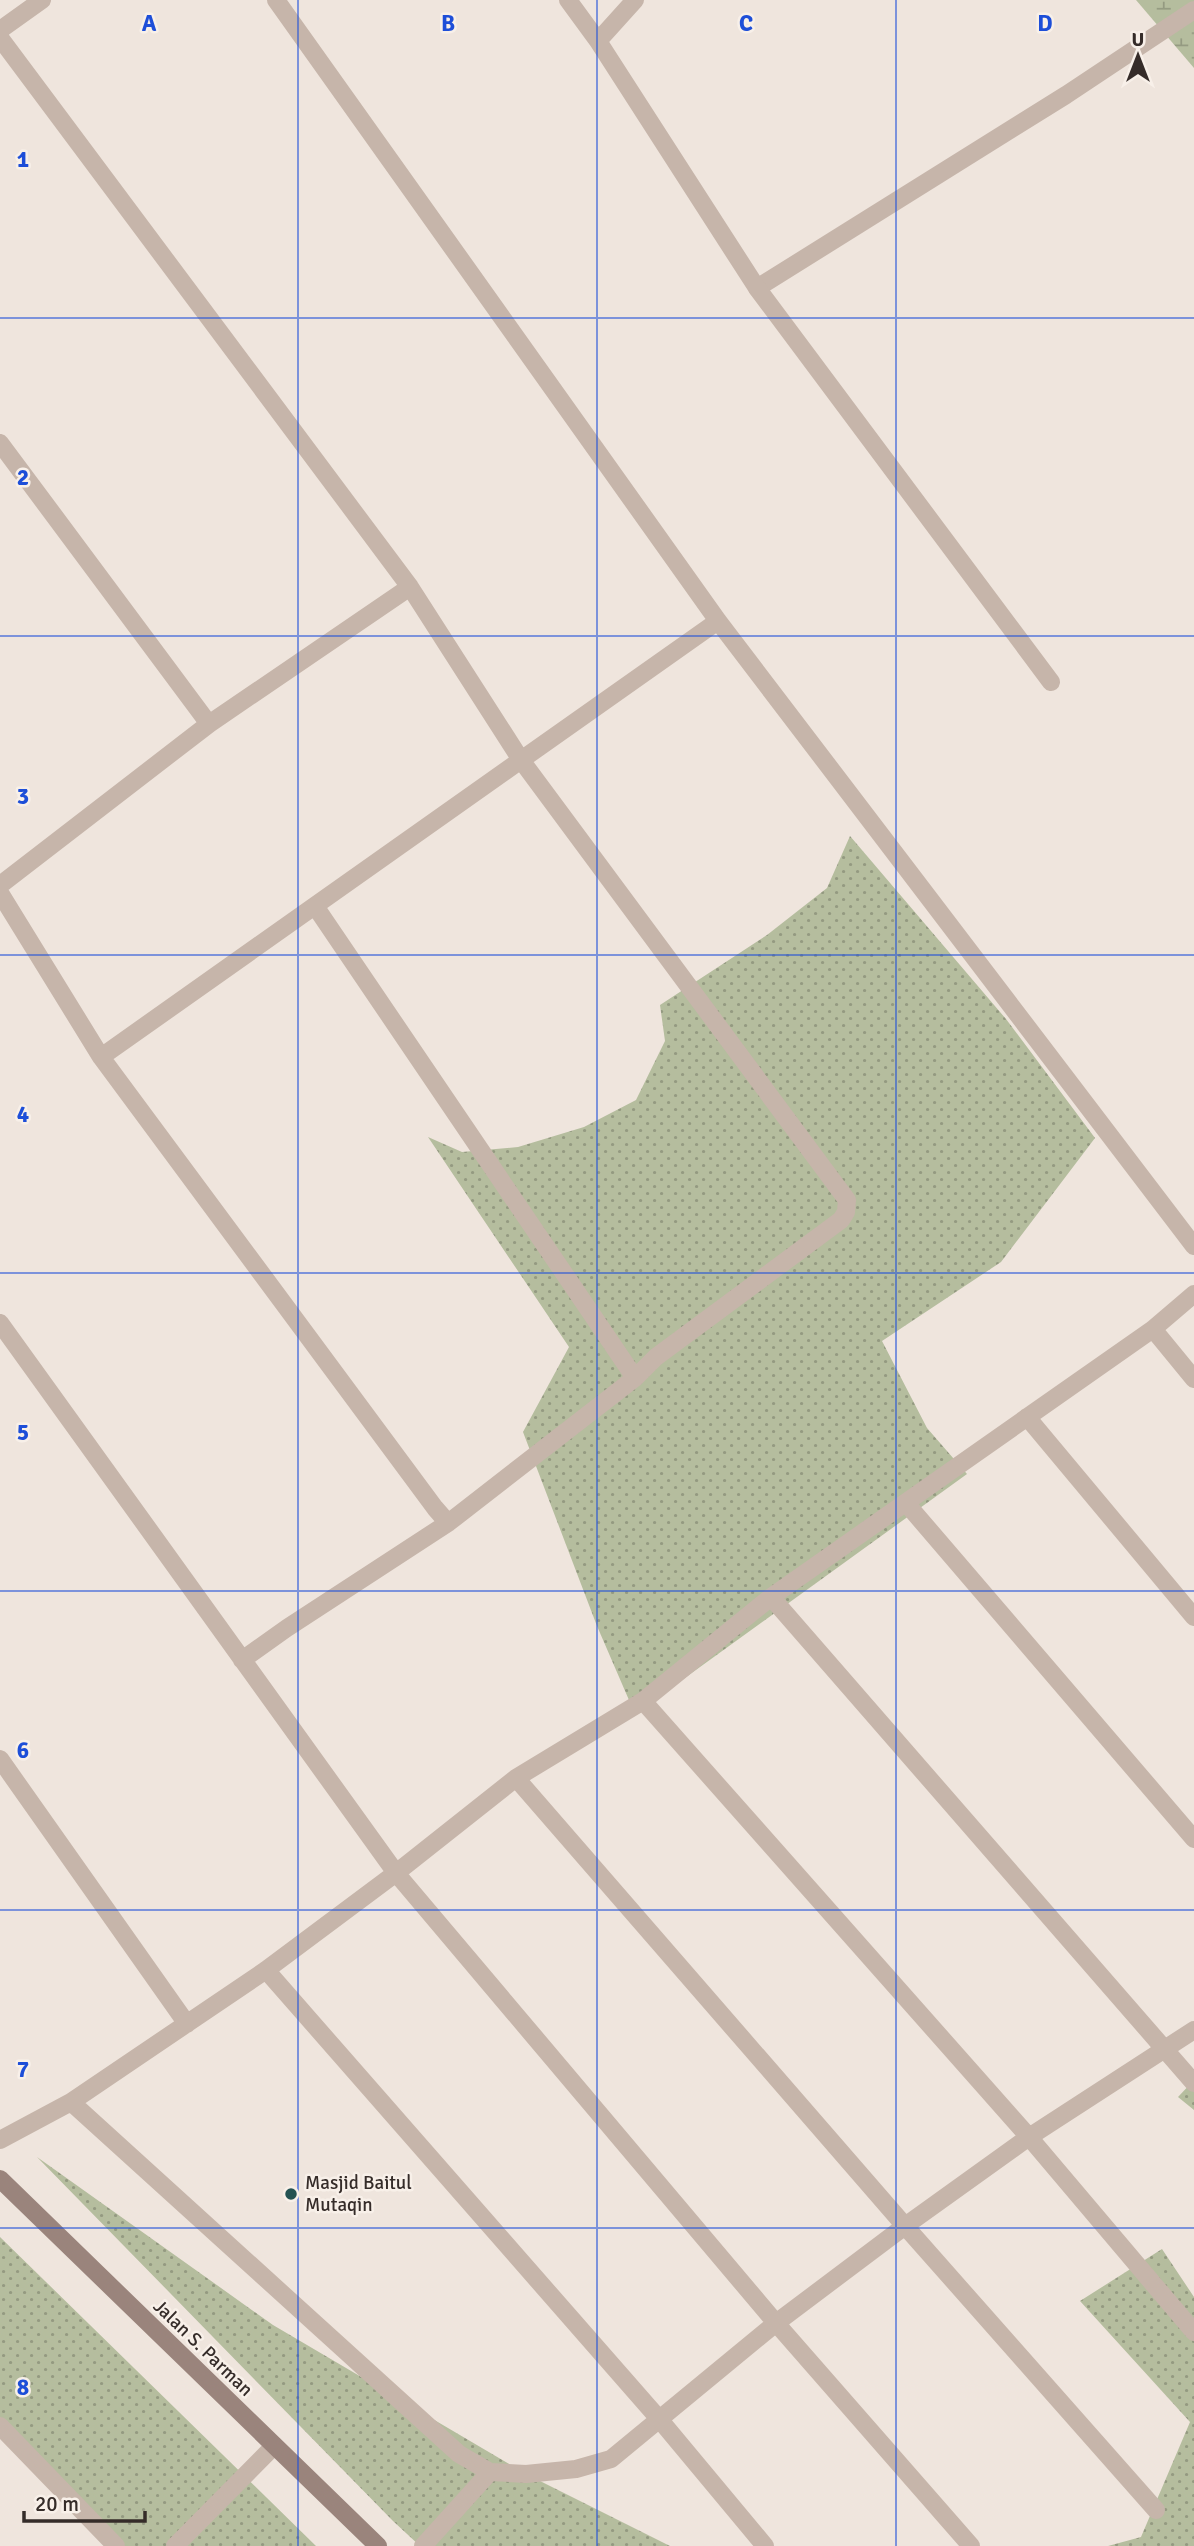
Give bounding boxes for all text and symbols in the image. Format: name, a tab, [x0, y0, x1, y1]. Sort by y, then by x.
text: A	[142, 9, 157, 38]
text: B	[441, 9, 455, 38]
text: C	[739, 9, 753, 38]
text: D	[1037, 9, 1053, 38]
north arrow	[1103, 21, 1173, 91]
text: U	[1132, 28, 1144, 52]
text: 1	[17, 145, 29, 174]
text: 2	[17, 463, 29, 492]
text: 3	[17, 782, 29, 811]
text: 4	[17, 1100, 29, 1129]
text: 5	[17, 1418, 29, 1447]
text: 6	[17, 1736, 29, 1765]
text: 7	[17, 2055, 29, 2084]
place label: Masjid Baitul Mutaqin	[305, 2171, 412, 2217]
marker: Masjid Baitul Mutaqin	[283, 2186, 299, 2202]
street label: Jalan S. Parman	[148, 2294, 258, 2402]
text: 8	[17, 2373, 29, 2402]
scale bar	[24, 2480, 145, 2524]
text: 20 m	[35, 2491, 79, 2517]

